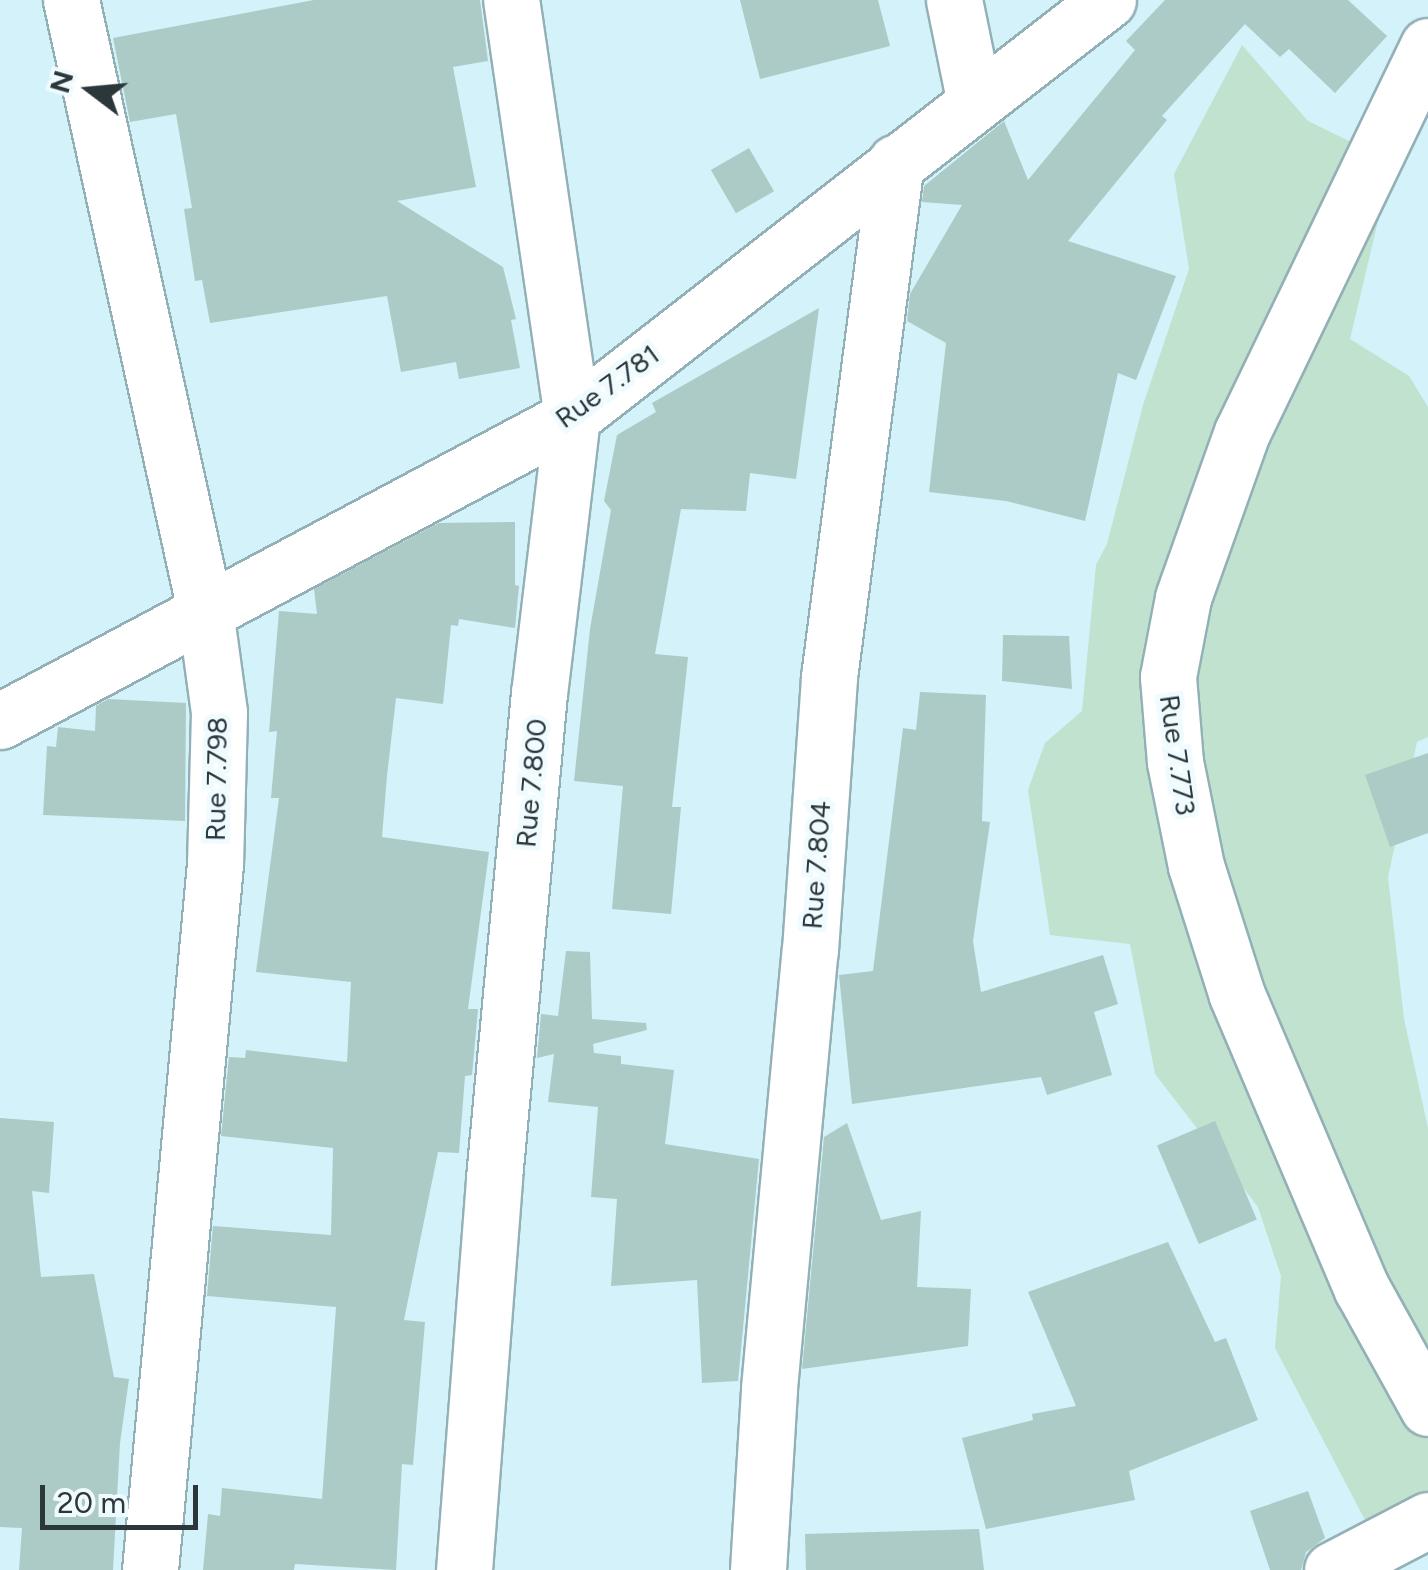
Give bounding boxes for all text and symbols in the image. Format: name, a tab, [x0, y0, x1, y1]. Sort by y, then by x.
north arrow	[40, 40, 140, 140]
text: N	[42, 67, 80, 97]
street label: Rue 7.781	[549, 337, 665, 435]
street label: Rue 7.773	[1153, 692, 1203, 818]
street label: Rue 7.798	[198, 717, 234, 841]
street label: Rue 7.800	[509, 717, 553, 849]
street label: Rue 7.804	[795, 800, 837, 930]
scale bar	[45, 1465, 202, 1527]
text: 20 m	[57, 1484, 126, 1521]

